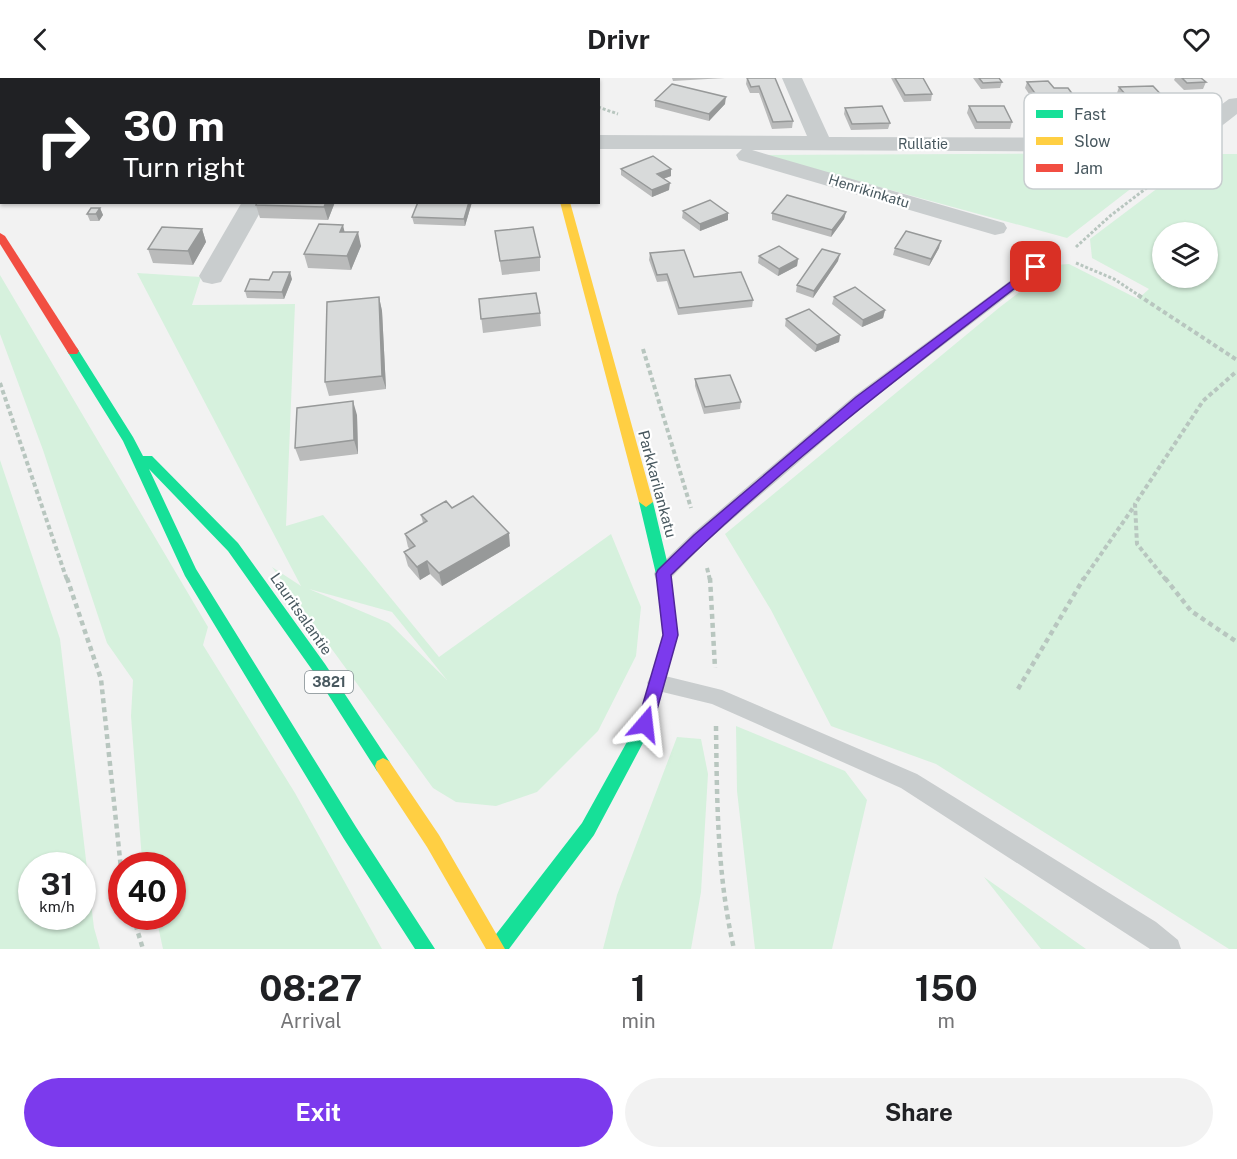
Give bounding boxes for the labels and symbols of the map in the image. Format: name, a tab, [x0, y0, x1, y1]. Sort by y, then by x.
legend	[1024, 93, 1222, 189]
text: Fast	[1074, 105, 1106, 124]
text: Slow	[1074, 132, 1111, 151]
street label: Rullatie	[898, 136, 948, 152]
text: Jam	[1074, 159, 1103, 178]
street label: Henrikinkatu	[827, 171, 911, 211]
pin	[1010, 241, 1061, 292]
street label: Parkkarilankatu	[635, 428, 680, 539]
street label: Lauritsalantie	[267, 570, 336, 658]
road number: 3821	[305, 671, 353, 693]
position arrow	[613, 692, 677, 756]
speed limit sign: 40	[108, 852, 186, 930]

